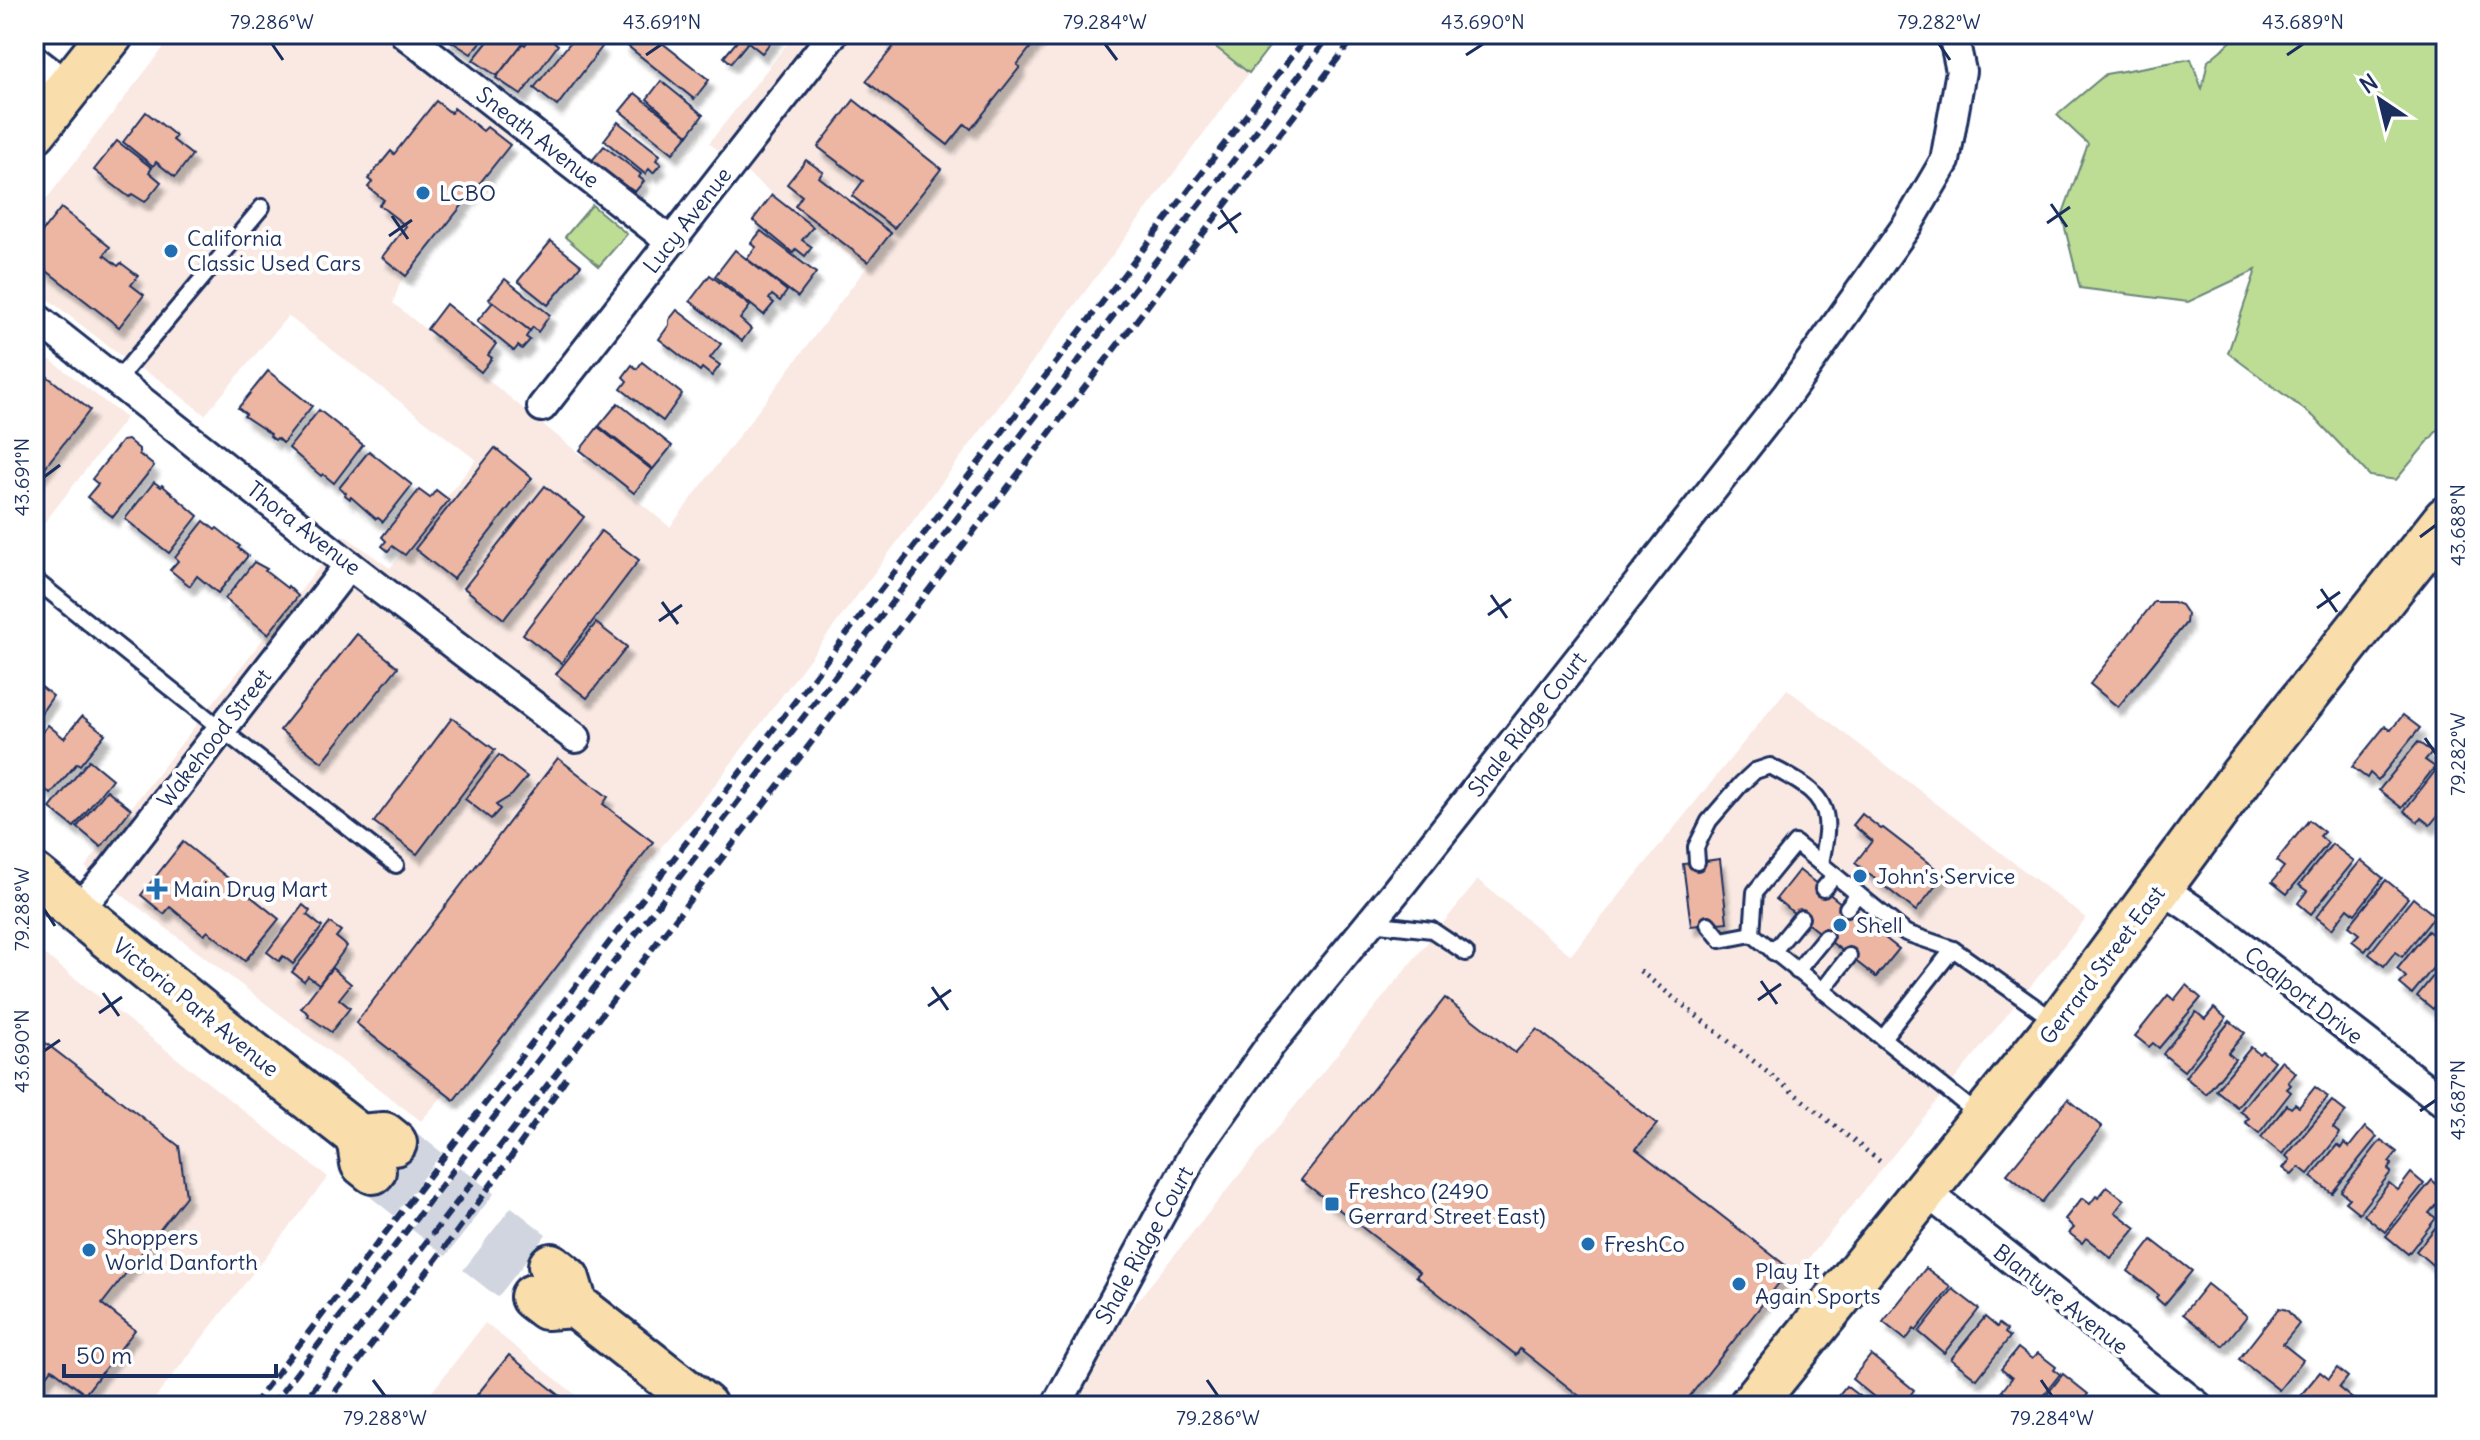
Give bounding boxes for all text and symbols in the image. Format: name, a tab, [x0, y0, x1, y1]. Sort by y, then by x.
text: 79.286°W	[230, 9, 314, 34]
text: 43.691°N	[623, 9, 701, 34]
text: 79.284°W	[1063, 9, 1147, 34]
text: 43.690°N	[1441, 9, 1525, 34]
text: 79.282°W	[1897, 9, 1981, 34]
text: 43.689°N	[2262, 9, 2344, 34]
north arrow	[2340, 60, 2420, 140]
text: N	[2354, 68, 2383, 99]
street label: Sneath Avenue	[471, 80, 605, 194]
street label: Lucy Avenue	[637, 161, 737, 279]
place label: LCBO	[439, 179, 496, 207]
marker: LCBO	[414, 184, 432, 202]
place label: California Classic Used Cars	[187, 224, 361, 277]
marker: California Classic Used Cars	[162, 242, 180, 260]
text: 43.691°N	[9, 438, 34, 516]
street label: Thora Avenue	[241, 475, 367, 581]
text: 43.688°N	[2445, 484, 2470, 566]
street label: Shale Ridge Court	[1462, 646, 1592, 802]
street label: Wakehood Street	[151, 663, 277, 813]
text: 79.282°W	[2445, 712, 2470, 796]
place label: John's Service	[1876, 862, 2015, 890]
text: 79.288°W	[9, 867, 34, 951]
marker: John's Service	[1851, 867, 1869, 885]
place label: Main Drug Mart	[173, 875, 328, 903]
marker: Main Drug Mart	[148, 880, 166, 898]
street label: Gerrard Street East	[2033, 880, 2171, 1050]
place label: Shell	[1856, 911, 1903, 939]
marker: Shell	[1831, 916, 1849, 934]
street label: Victoria Park Avenue	[107, 931, 285, 1083]
street label: Coalport Drive	[2239, 940, 2369, 1050]
text: 43.690°N	[9, 1009, 34, 1093]
text: 43.687°N	[2445, 1060, 2470, 1140]
street label: Shale Ridge Court	[1089, 1161, 1199, 1329]
place label: Freshco (2490 Gerrard Street East)	[1348, 1177, 1546, 1230]
marker: Freshco (2490 Gerrard Street East)	[1323, 1195, 1341, 1213]
place label: Shoppers World Danforth	[105, 1223, 258, 1276]
place label: FreshCo	[1604, 1230, 1685, 1258]
marker: FreshCo	[1579, 1235, 1597, 1253]
street label: Blantyre Avenue	[1988, 1238, 2134, 1360]
marker: Shoppers World Danforth	[80, 1241, 98, 1259]
place label: Play It Again Sports	[1755, 1257, 1880, 1310]
marker: Play It Again Sports	[1730, 1275, 1748, 1293]
scale bar	[64, 1328, 276, 1378]
text: 50 m	[76, 1340, 132, 1370]
text: 79.288°W	[343, 1405, 427, 1430]
text: 79.286°W	[1176, 1405, 1260, 1430]
text: 79.284°W	[2010, 1405, 2094, 1430]

